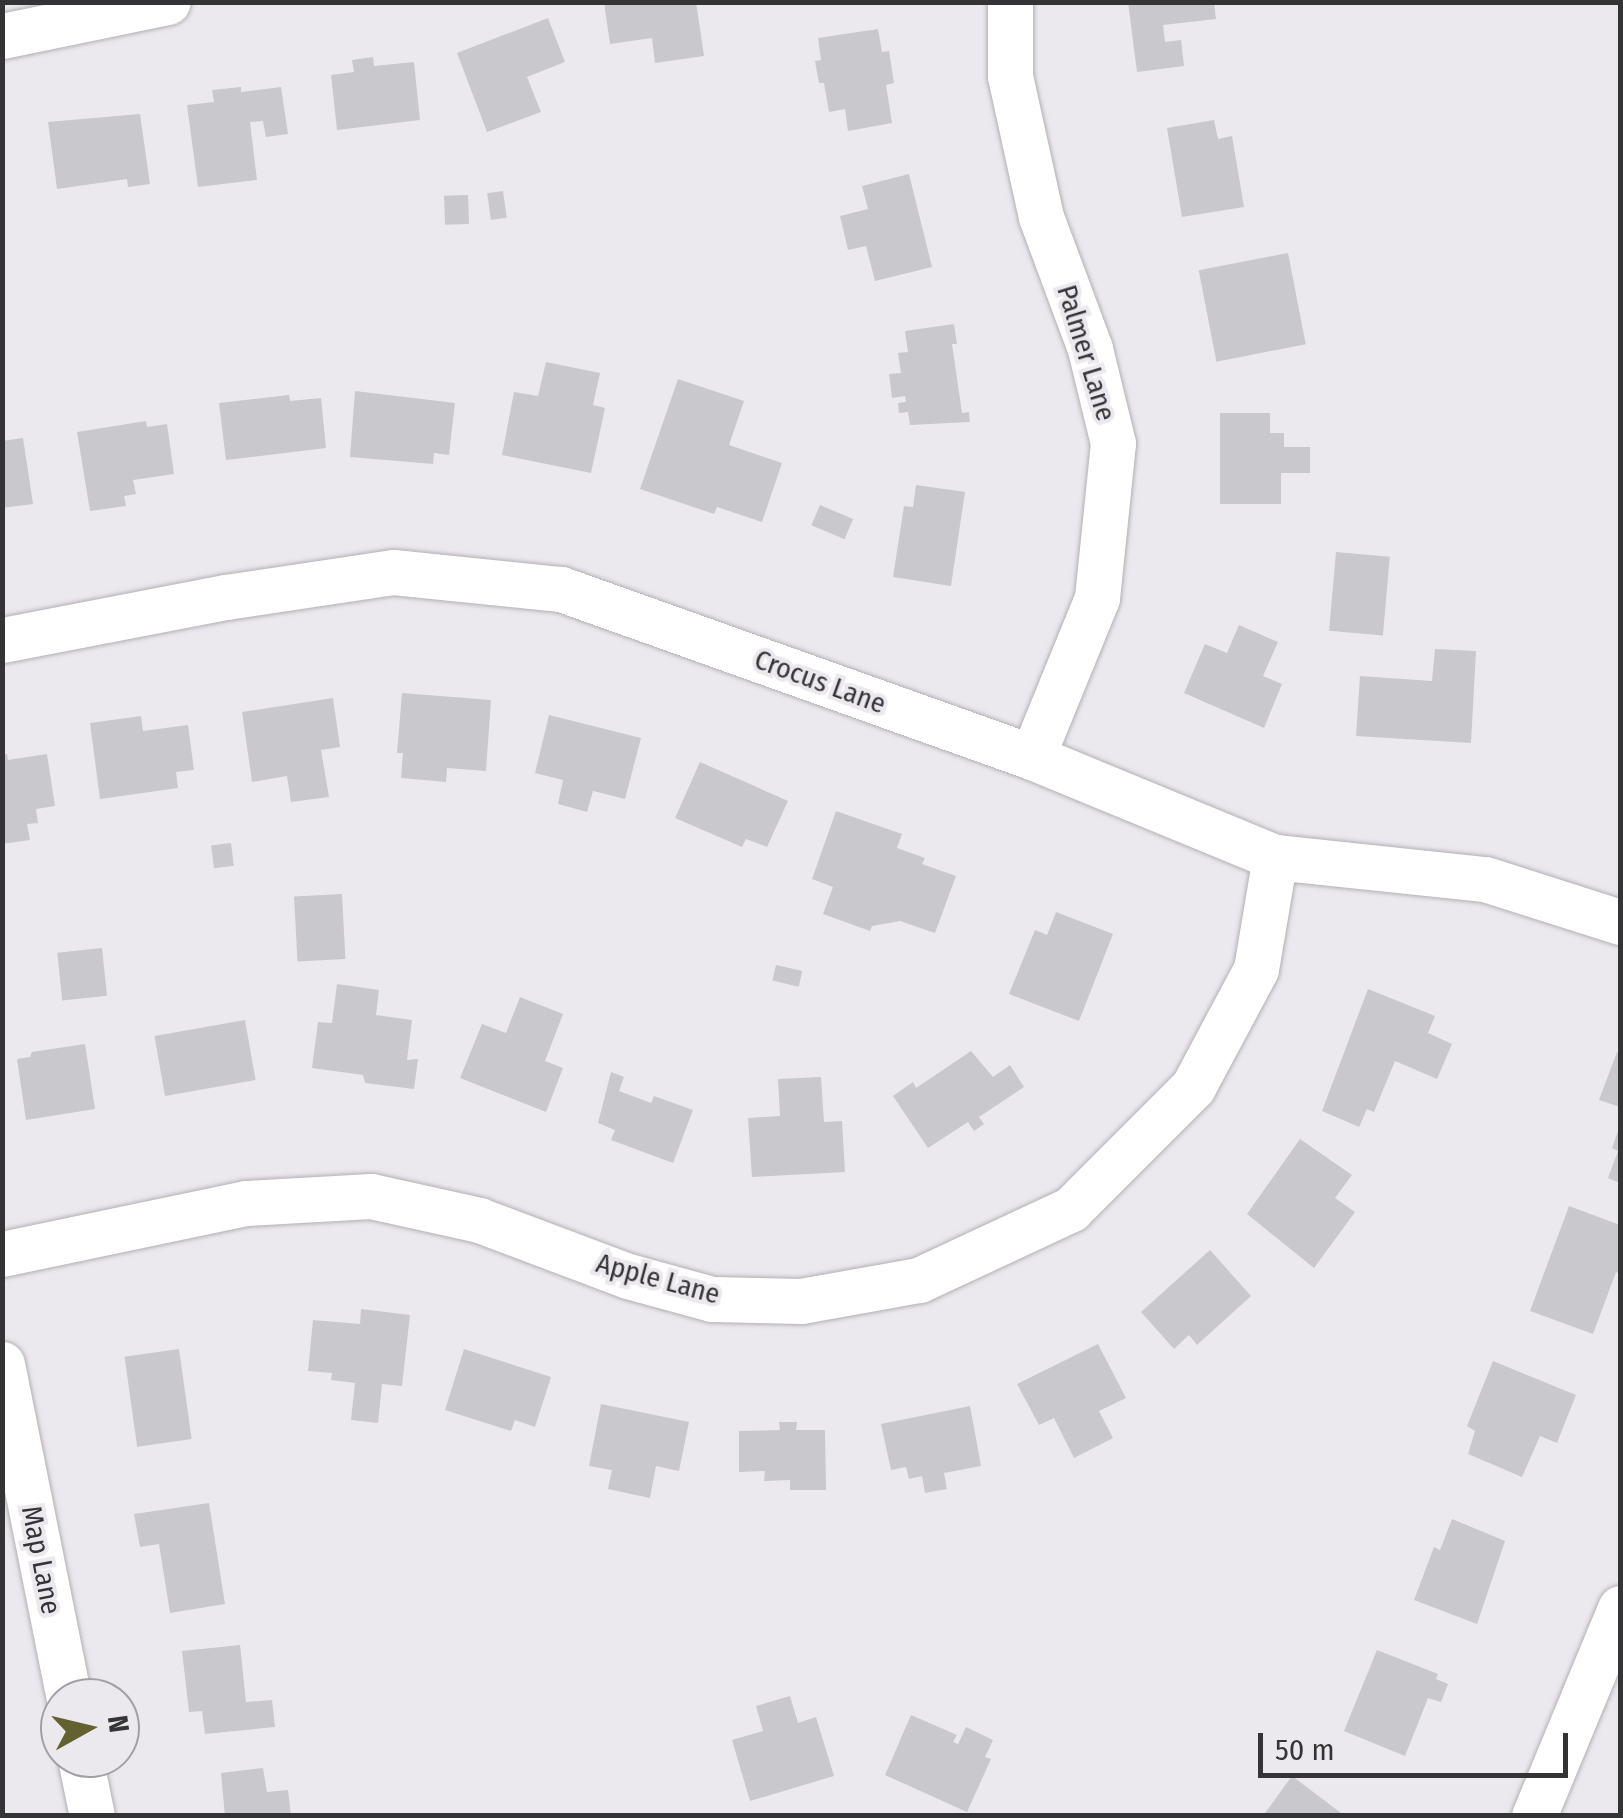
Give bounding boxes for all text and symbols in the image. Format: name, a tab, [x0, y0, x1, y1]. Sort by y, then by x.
street label: Palmer Lane	[1049, 281, 1123, 425]
street label: Crocus Lane	[750, 643, 890, 721]
street label: Apple Lane	[592, 1246, 724, 1312]
street label: Map Lane	[14, 1503, 68, 1617]
north arrow	[40, 1678, 140, 1778]
text: N	[101, 1713, 136, 1735]
scale bar	[1263, 1713, 1573, 1775]
text: 50 m	[1275, 1732, 1335, 1768]

